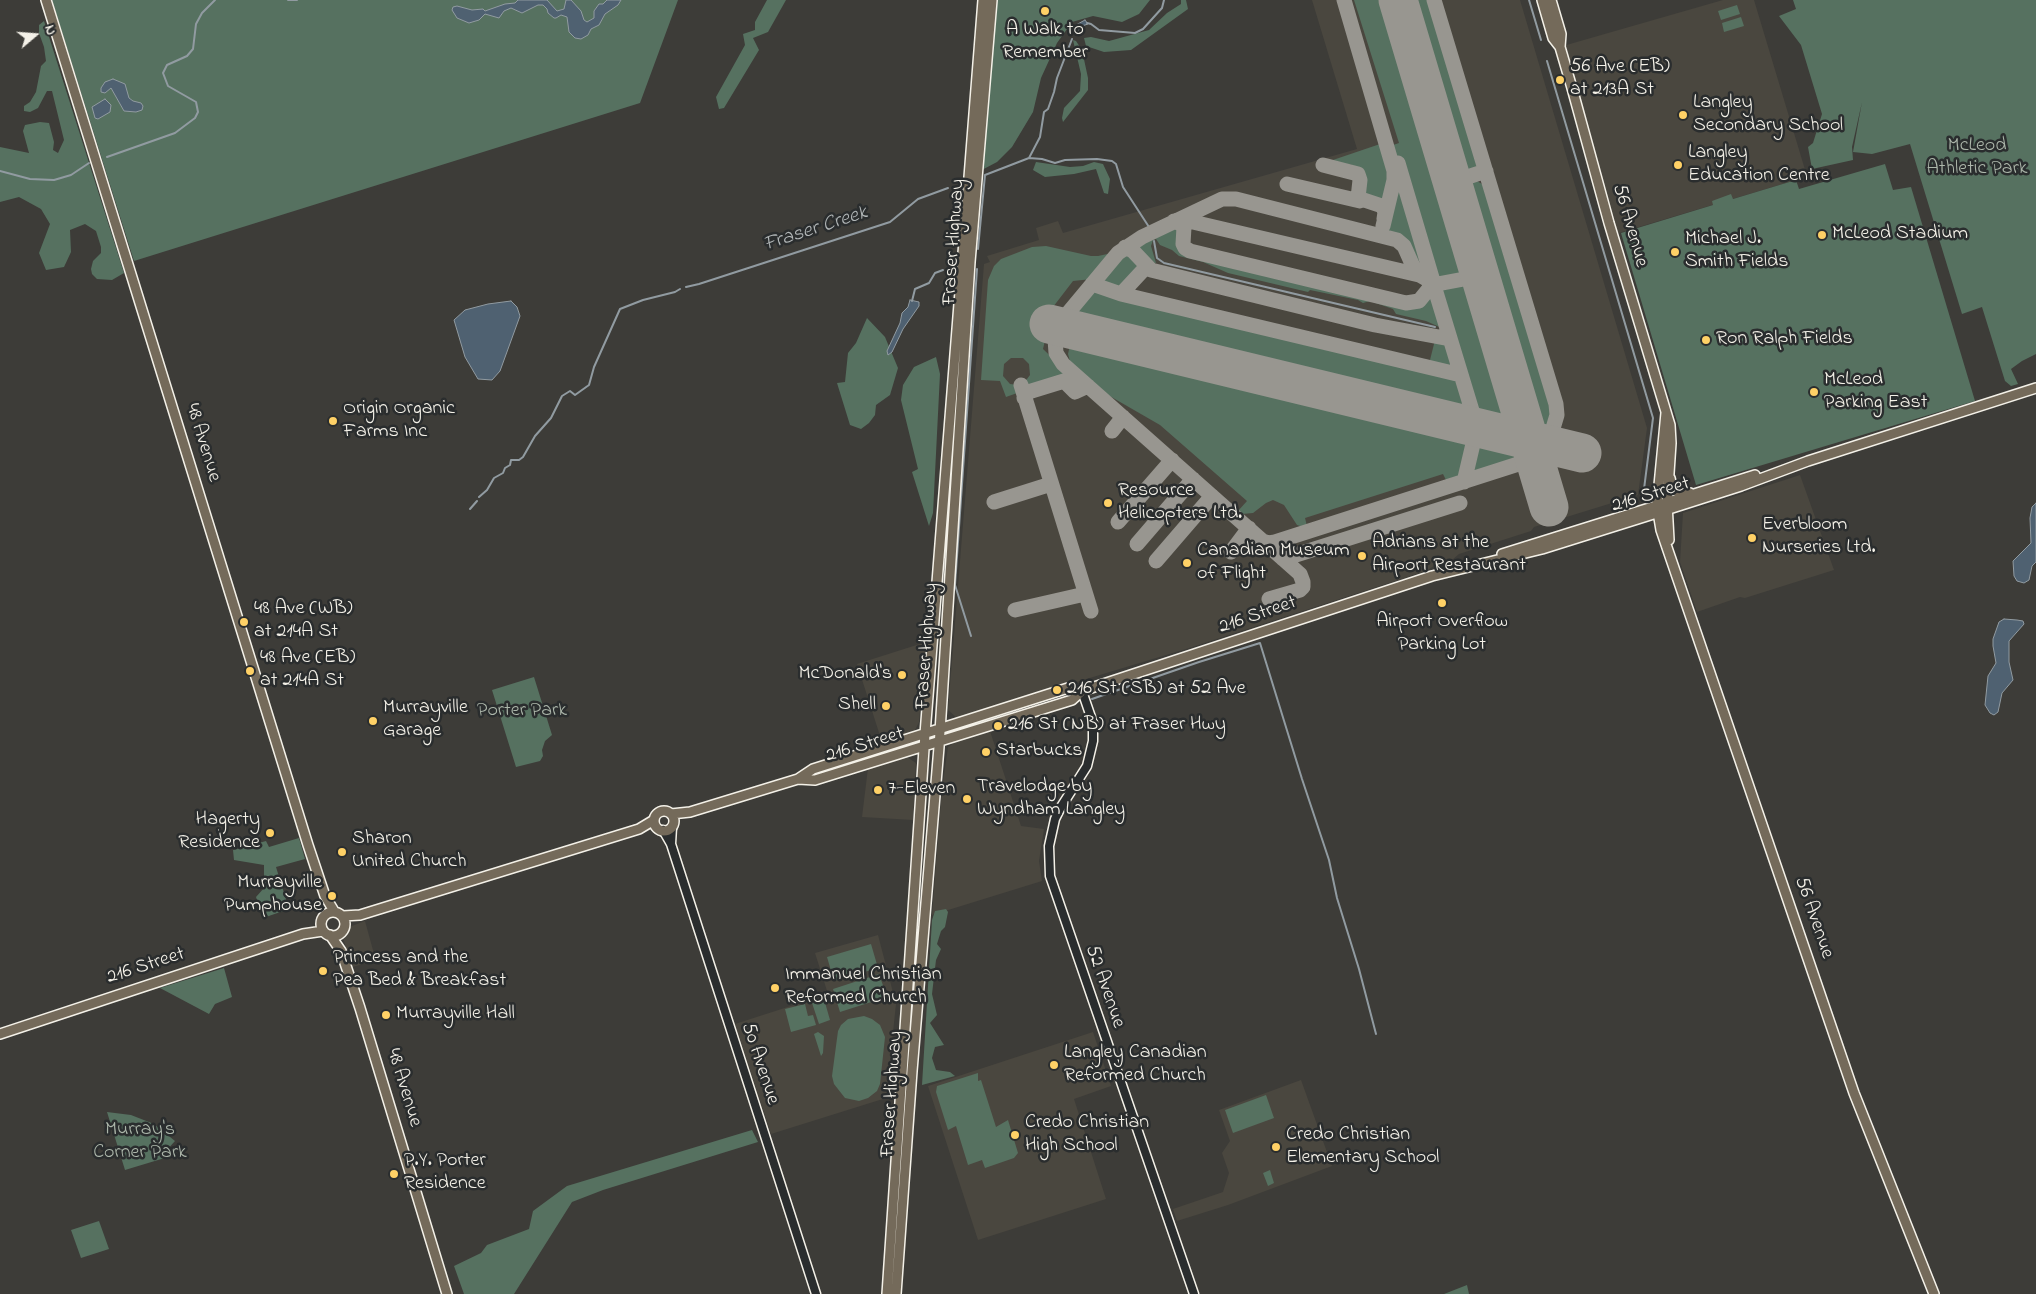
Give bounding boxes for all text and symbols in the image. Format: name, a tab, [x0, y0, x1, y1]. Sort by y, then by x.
marker: A Walk to Remember	[1039, 5, 1051, 17]
north arrow	[10, 10, 60, 60]
place label: A Walk to Remember	[1002, 19, 1088, 66]
text: N	[38, 22, 61, 38]
place label: 56 Ave (EB) at 213A St	[1570, 56, 1670, 103]
marker: 56 Ave (EB) at 213A St	[1554, 74, 1566, 86]
place label: Langley Secondary School	[1693, 92, 1843, 139]
marker: Langley Secondary School	[1677, 109, 1689, 121]
park label: McLeod Athletic Park	[1926, 135, 2028, 182]
place label: Langley Education Centre	[1688, 142, 1830, 189]
marker: Langley Education Centre	[1672, 159, 1684, 171]
street label: Fraser Highway	[939, 178, 971, 306]
street label: 56 Avenue	[1606, 182, 1652, 270]
water label: Fraser Creek	[761, 201, 871, 259]
place label: McLeod Stadium	[1832, 223, 1968, 247]
place label: Michael J. Smith Fields	[1685, 228, 1788, 275]
marker: McLeod Stadium	[1816, 229, 1828, 241]
marker: Michael J. Smith Fields	[1669, 246, 1681, 258]
place label: Ron Ralph Fields	[1716, 328, 1853, 352]
marker: Ron Ralph Fields	[1700, 334, 1712, 346]
place label: McLeod Parking East	[1824, 369, 1927, 416]
marker: McLeod Parking East	[1808, 386, 1820, 398]
place label: Origin Organic Farms Inc	[343, 398, 455, 445]
street label: 48 Avenue	[179, 401, 225, 485]
marker: Origin Organic Farms Inc	[327, 415, 339, 427]
street label: 216 Street	[1609, 473, 1693, 519]
place label: Resource Helicopters Ltd.	[1118, 480, 1242, 527]
marker: Resource Helicopters Ltd.	[1102, 497, 1114, 509]
place label: Everbloom Nurseries Ltd.	[1762, 514, 1876, 561]
place label: Adrians at the Airport Restaurant	[1372, 532, 1526, 579]
marker: Everbloom Nurseries Ltd.	[1746, 532, 1758, 544]
place label: Canadian Museum of Flight	[1197, 540, 1349, 587]
marker: Adrians at the Airport Restaurant	[1356, 550, 1368, 562]
marker: Canadian Museum of Flight	[1181, 557, 1193, 569]
street label: Fraser Highway	[912, 582, 944, 710]
street label: 216 Street	[1216, 592, 1300, 640]
marker: Airport Overflow Parking Lot	[1436, 597, 1448, 609]
place label: 48 Ave (WB) at 214A St	[254, 598, 353, 645]
place label: Airport Overflow Parking Lot	[1376, 611, 1508, 658]
marker: 48 Ave (WB) at 214A St	[238, 616, 250, 628]
place label: 48 Ave (EB) at 214A St	[260, 647, 355, 694]
place label: McDonald's	[798, 663, 892, 687]
marker: 48 Ave (EB) at 214A St	[244, 665, 256, 677]
marker: McDonald's	[896, 669, 908, 681]
place label: 216 St (SB) at 52 Ave	[1067, 678, 1246, 702]
marker: 216 St (SB) at 52 Ave	[1051, 684, 1063, 696]
place label: Shell	[838, 694, 876, 718]
place label: Murrayville Garage	[383, 697, 468, 744]
park label: Porter Park	[477, 700, 567, 724]
marker: Shell	[880, 700, 892, 712]
place label: 216 St (NB) at Fraser Hwy	[1008, 714, 1226, 738]
marker: Murrayville Garage	[367, 715, 379, 727]
marker: 216 St (NB) at Fraser Hwy	[992, 720, 1004, 732]
street label: 216 Street	[823, 723, 907, 769]
place label: Starbucks	[996, 740, 1082, 764]
marker: Starbucks	[980, 746, 992, 758]
place label: Travelodge by Wyndham Langley	[977, 776, 1125, 823]
place label: 7-Eleven	[888, 778, 955, 802]
marker: 7-Eleven	[872, 784, 884, 796]
marker: Travelodge by Wyndham Langley	[961, 793, 973, 805]
place label: Hagerty Residence	[178, 809, 260, 856]
marker: Hagerty Residence	[264, 827, 276, 839]
place label: Sharon United Church	[352, 828, 466, 875]
marker: Sharon United Church	[336, 846, 348, 858]
place label: Murrayville Pumphouse	[224, 872, 322, 919]
street label: 56 Avenue	[1788, 874, 1838, 962]
marker: Murrayville Pumphouse	[326, 890, 338, 902]
street label: 52 Avenue	[1079, 942, 1129, 1032]
street label: 216 Street	[104, 943, 188, 991]
place label: Princess and the Pea Bed & Breakfast	[333, 947, 506, 994]
place label: Immanuel Christian Reformed Church	[785, 964, 942, 1011]
marker: Princess and the Pea Bed & Breakfast	[317, 965, 329, 977]
marker: Immanuel Christian Reformed Church	[769, 982, 781, 994]
place label: Murrayville Hall	[396, 1003, 515, 1027]
marker: Murrayville Hall	[380, 1009, 392, 1021]
street label: 50 Avenue	[734, 1020, 784, 1108]
street label: Fraser Highway	[877, 1030, 909, 1158]
place label: Langley Canadian Reformed Church	[1064, 1042, 1207, 1089]
street label: 48 Avenue	[380, 1046, 426, 1130]
marker: Langley Canadian Reformed Church	[1048, 1059, 1060, 1071]
place label: Credo Christian High School	[1025, 1112, 1149, 1159]
park label: Murray's Corner Park	[93, 1119, 187, 1166]
place label: Credo Christian Elementary School	[1286, 1124, 1439, 1171]
marker: Credo Christian High School	[1009, 1129, 1021, 1141]
marker: Credo Christian Elementary School	[1270, 1141, 1282, 1153]
place label: P.Y. Porter Residence	[404, 1150, 486, 1197]
marker: P.Y. Porter Residence	[388, 1168, 400, 1180]

